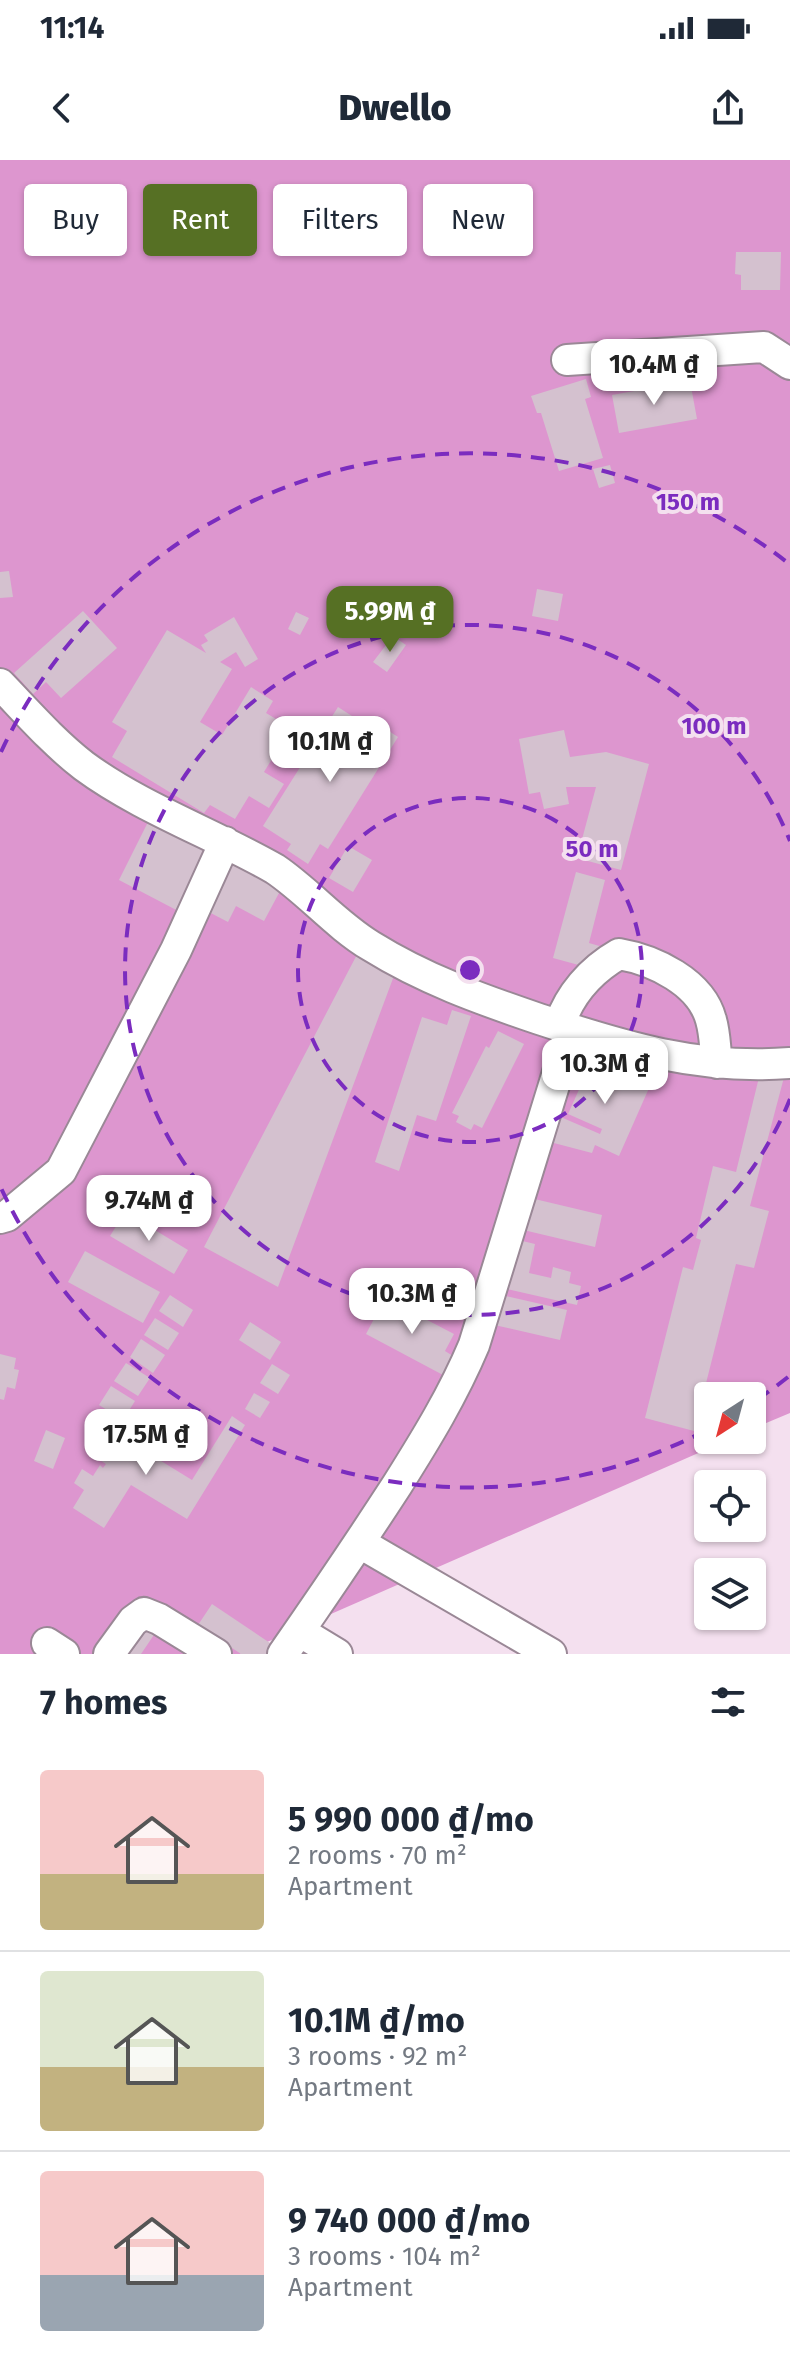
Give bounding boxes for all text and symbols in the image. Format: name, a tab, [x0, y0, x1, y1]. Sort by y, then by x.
text: 11:14	[40, 10, 104, 46]
icon: back	[40, 86, 84, 130]
text: Dwello	[338, 86, 452, 130]
icon: share	[706, 86, 750, 130]
chip: Buy	[24, 184, 127, 256]
chip: Rent	[143, 184, 257, 256]
chip: Filters	[273, 184, 407, 256]
chip: New	[423, 184, 533, 256]
pin: 10.4M ₫	[580, 339, 728, 407]
text: 10.4M ₫	[609, 349, 699, 380]
text: 150 m	[656, 488, 720, 516]
pin: 5.99M ₫	[316, 586, 464, 654]
text: 5.99M ₫	[344, 596, 436, 627]
text: 100 m	[681, 712, 747, 740]
pin: 10.1M ₫	[256, 716, 404, 784]
text: 10.1M ₫	[287, 726, 373, 757]
text: 50 m	[566, 835, 618, 863]
centre of rings	[456, 956, 484, 984]
pin: 10.3M ₫	[531, 1038, 679, 1106]
text: 10.3M ₫	[560, 1048, 650, 1079]
pin: 9.74M ₫	[75, 1175, 223, 1243]
text: 9.74M ₫	[104, 1185, 194, 1216]
pin: 10.3M ₫	[338, 1268, 486, 1336]
text: 10.3M ₫	[367, 1278, 457, 1309]
north arrow	[694, 1382, 766, 1454]
map controls	[694, 1382, 766, 1630]
pin: 17.5M ₫	[72, 1409, 220, 1477]
text: 17.5M ₫	[102, 1419, 190, 1450]
button: locate	[694, 1470, 766, 1542]
button: layers	[694, 1558, 766, 1630]
icon: filters	[706, 1680, 750, 1724]
text: 7 homes	[40, 1682, 167, 1723]
text: 5 990 000 ₫/mo	[288, 1799, 534, 1840]
icon: home	[104, 1802, 200, 1898]
text: 2 rooms · 70 m²	[288, 1840, 467, 1871]
text: Apartment	[288, 1871, 413, 1902]
text: 10.1M ₫/mo	[288, 2000, 465, 2041]
icon: home	[104, 2003, 200, 2099]
text: 3 rooms · 92 m²	[288, 2041, 467, 2072]
text: Apartment	[288, 2072, 413, 2103]
text: 9 740 000 ₫/mo	[288, 2200, 530, 2241]
icon: home	[104, 2203, 200, 2299]
text: 3 rooms · 104 m²	[288, 2241, 481, 2272]
text: Apartment	[288, 2272, 413, 2303]

